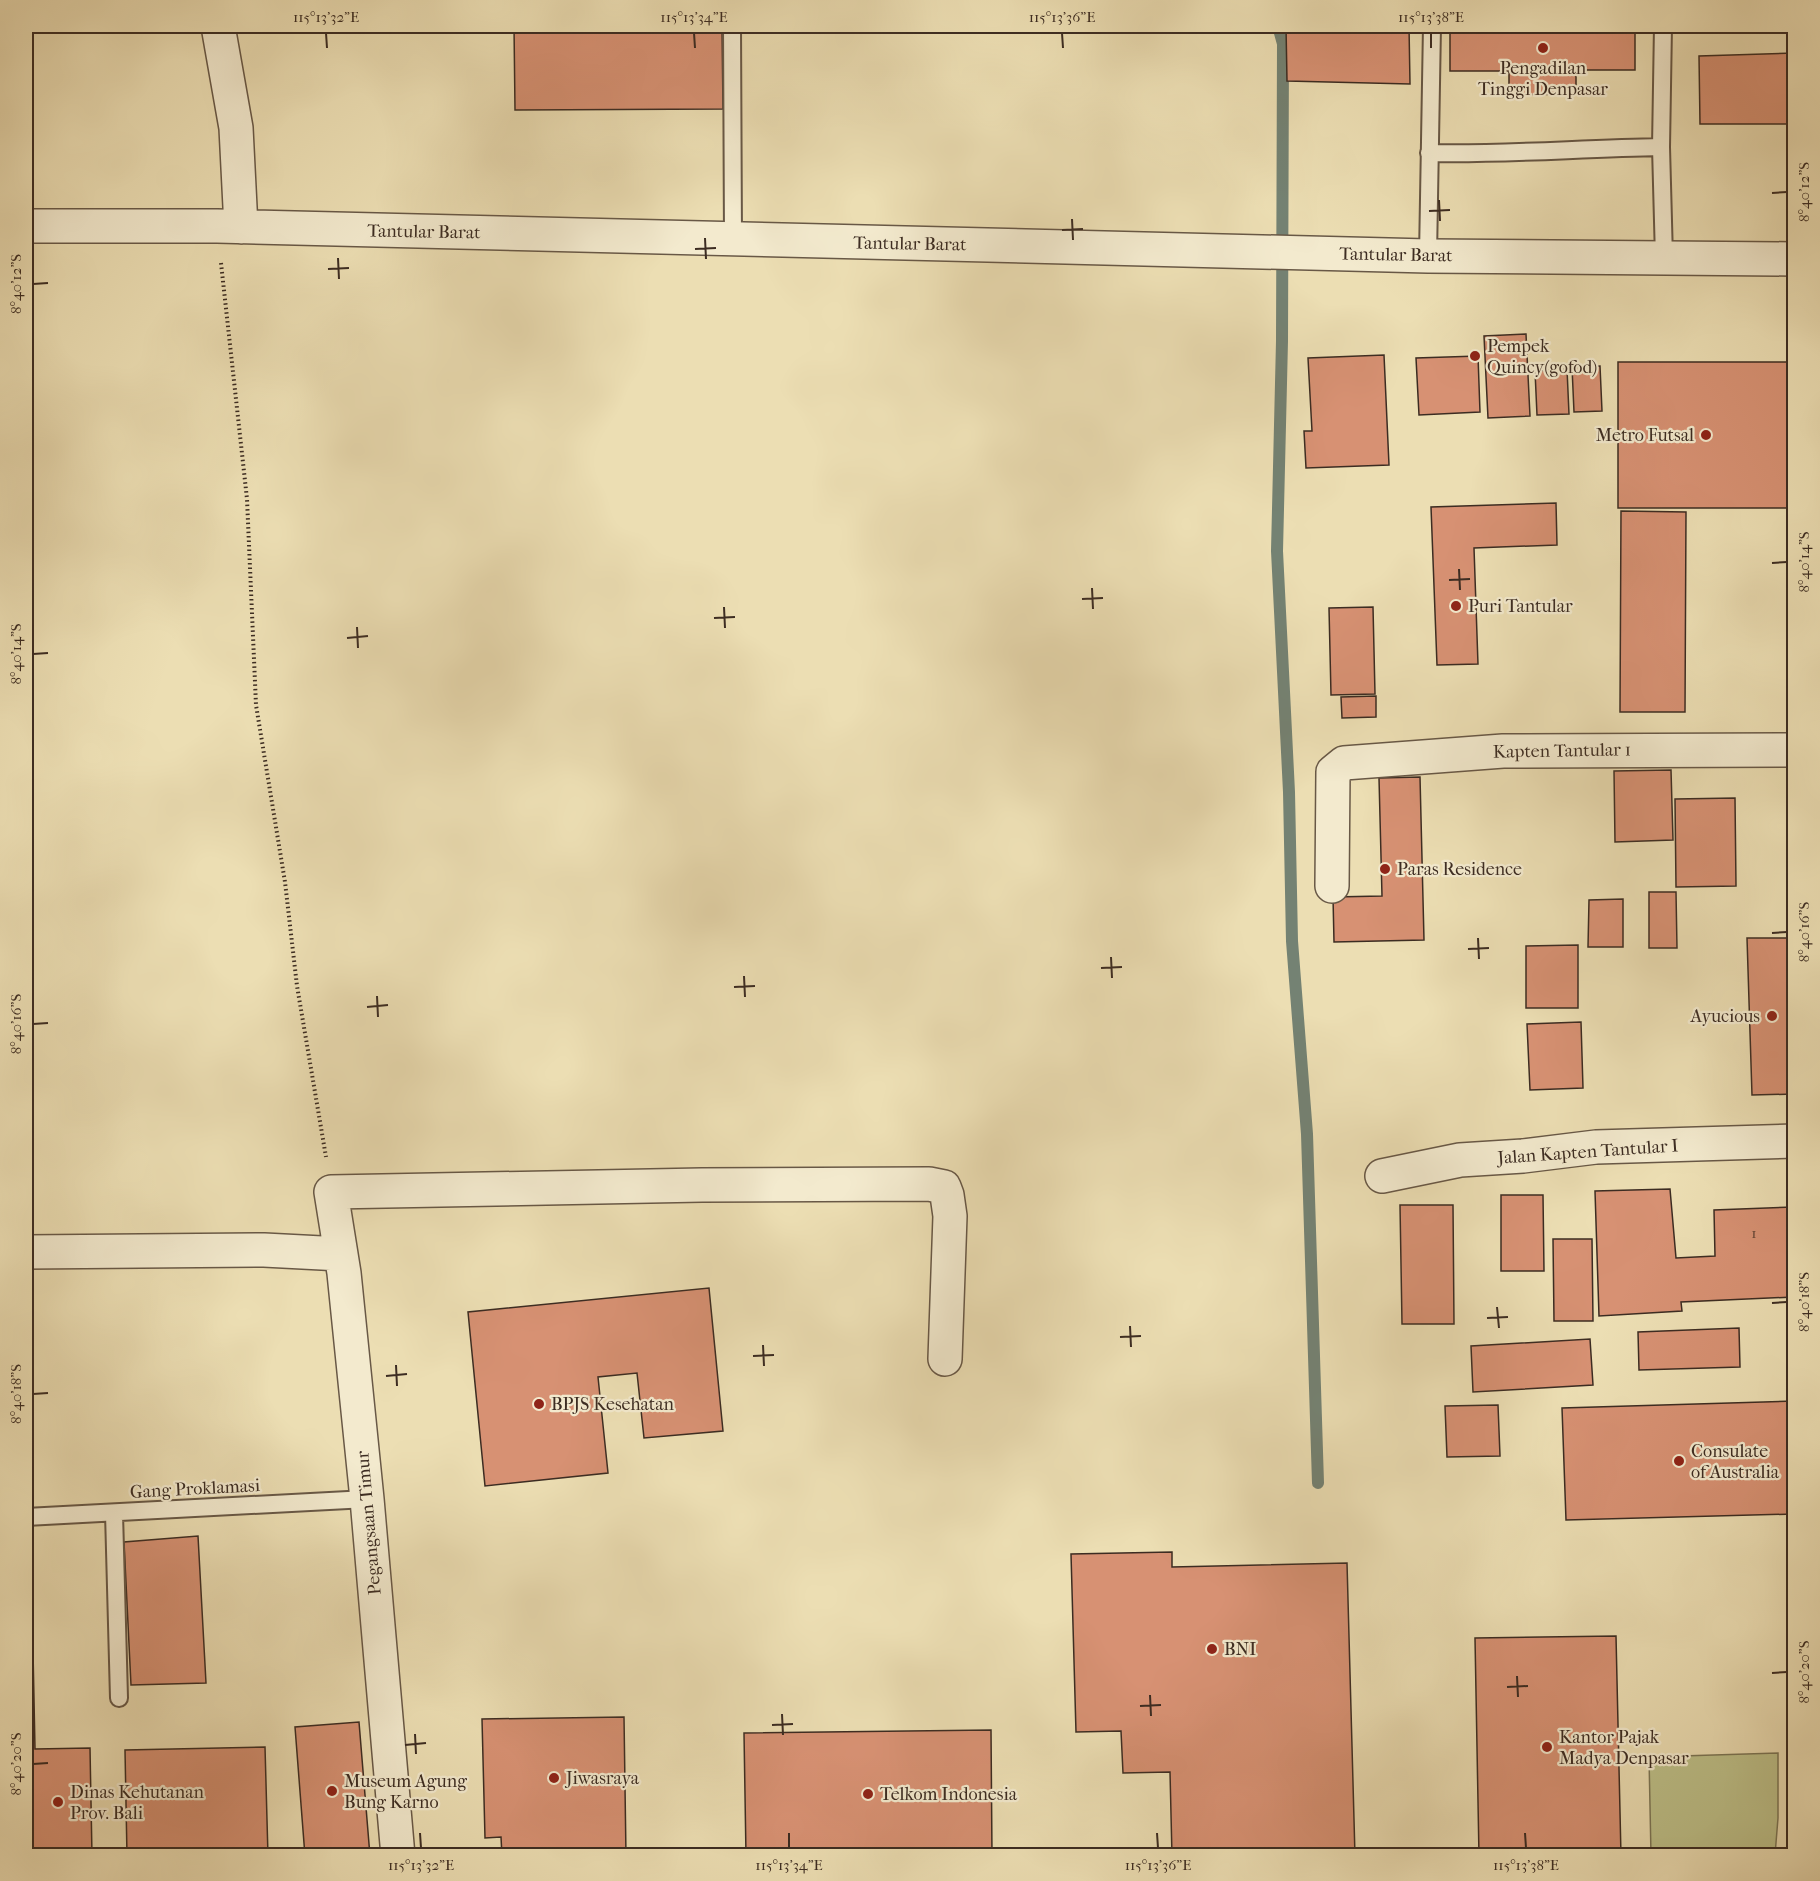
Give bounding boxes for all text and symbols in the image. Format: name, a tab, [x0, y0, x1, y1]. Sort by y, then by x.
text: 115°13'32"E	[293, 8, 359, 26]
text: 115°13'34"E	[660, 8, 728, 26]
text: 115°13'36"E	[1029, 8, 1095, 26]
text: 115°13'38"E	[1398, 8, 1464, 26]
marker: Pengadilan Tinggi Denpasar	[1536, 41, 1550, 55]
place label: Pengadilan Tinggi Denpasar	[1478, 58, 1608, 100]
text: 8°40'12"S	[1795, 162, 1813, 222]
street label: Tantular Barat	[367, 221, 481, 243]
street label: Tantular Barat	[853, 233, 967, 255]
street label: Tantular Barat	[1339, 244, 1453, 266]
text: 8°40'12"S	[7, 254, 25, 314]
place label: Pempek Quincy(gofod)	[1487, 336, 1597, 378]
marker: Pempek Quincy(gofod)	[1468, 349, 1482, 363]
place label: Metro Futsal	[1596, 425, 1694, 446]
marker: Metro Futsal	[1699, 428, 1713, 442]
text: 8°40'14"S	[1795, 531, 1813, 593]
place label: Puri Tantular	[1468, 596, 1573, 617]
marker: Puri Tantular	[1449, 599, 1463, 613]
text: 8°40'14"S	[7, 623, 25, 685]
street label: Kapten Tantular 1	[1493, 739, 1631, 763]
place label: Paras Residence	[1397, 859, 1522, 880]
marker: Paras Residence	[1378, 862, 1392, 876]
text: 8°40'16"S	[1795, 902, 1813, 962]
text: 8°40'16"S	[7, 994, 25, 1054]
place label: Ayucious	[1689, 1006, 1760, 1027]
marker: Ayucious	[1765, 1009, 1779, 1023]
street label: Jalan Kapten Tantular I	[1495, 1135, 1679, 1169]
house number: 1	[1751, 1224, 1757, 1242]
text: 8°40'18"S	[1795, 1272, 1813, 1332]
text: 8°40'18"S	[7, 1364, 25, 1424]
place label: BPJS Kesehatan	[551, 1394, 675, 1415]
marker: BPJS Kesehatan	[532, 1397, 546, 1411]
place label: Consulate of Australia	[1691, 1441, 1780, 1483]
street label: Pegangsaan Timur	[352, 1450, 386, 1596]
marker: Consulate of Australia	[1672, 1454, 1686, 1468]
street label: Gang Proklamasi	[129, 1475, 261, 1503]
place label: BNI	[1224, 1639, 1256, 1660]
text: 8°40'20"S	[1795, 1640, 1813, 1703]
marker: BNI	[1205, 1642, 1219, 1656]
place label: Kantor Pajak Madya Denpasar	[1559, 1727, 1689, 1769]
text: 8°40'20"S	[7, 1732, 25, 1795]
marker: Kantor Pajak Madya Denpasar	[1540, 1740, 1554, 1754]
place label: Jiwasraya	[564, 1768, 640, 1789]
place label: Museum Agung Bung Karno	[344, 1771, 467, 1813]
marker: Jiwasraya	[547, 1771, 561, 1785]
place label: Dinas Kehutanan Prov. Bali	[70, 1782, 204, 1824]
marker: Museum Agung Bung Karno	[325, 1784, 339, 1798]
place label: Telkom Indonesia	[880, 1784, 1018, 1805]
marker: Telkom Indonesia	[861, 1787, 875, 1801]
marker: Dinas Kehutanan Prov. Bali	[51, 1795, 65, 1809]
text: 115°13'32"E	[388, 1856, 454, 1874]
text: 115°13'34"E	[755, 1856, 823, 1874]
text: 115°13'36"E	[1125, 1856, 1191, 1874]
text: 115°13'38"E	[1493, 1856, 1559, 1874]

